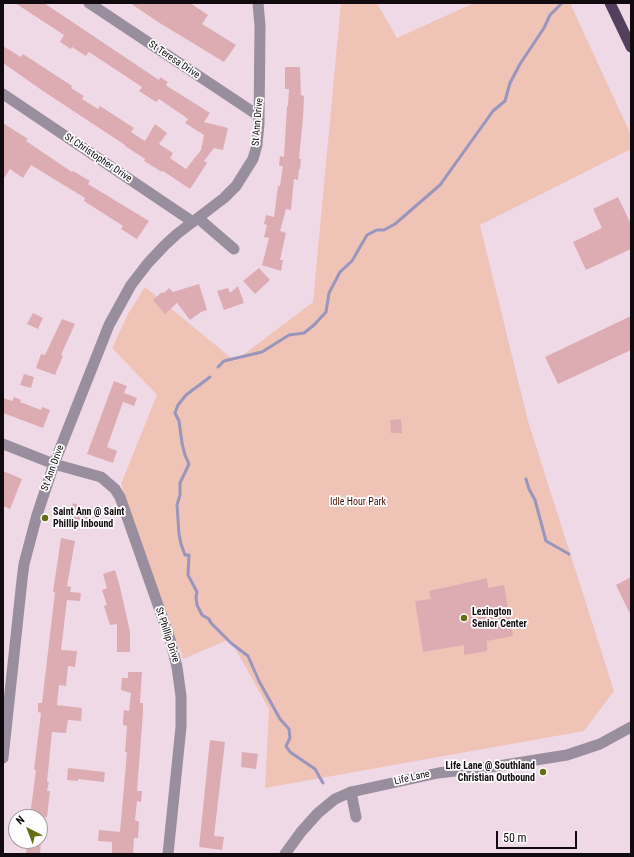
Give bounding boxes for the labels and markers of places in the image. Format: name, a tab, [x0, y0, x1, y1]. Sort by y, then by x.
place label: Saint Ann @ Saint Phillip Inbound	[53, 506, 124, 530]
marker: Saint Ann @ Saint Phillip Inbound	[40, 513, 50, 523]
place label: Lexington Senior Center	[472, 606, 527, 630]
marker: Lexington Senior Center	[459, 613, 469, 623]
place label: Life Lane @ Southland Christian Outbound	[446, 760, 535, 784]
marker: Life Lane @ Southland Christian Outbound	[538, 767, 548, 777]

